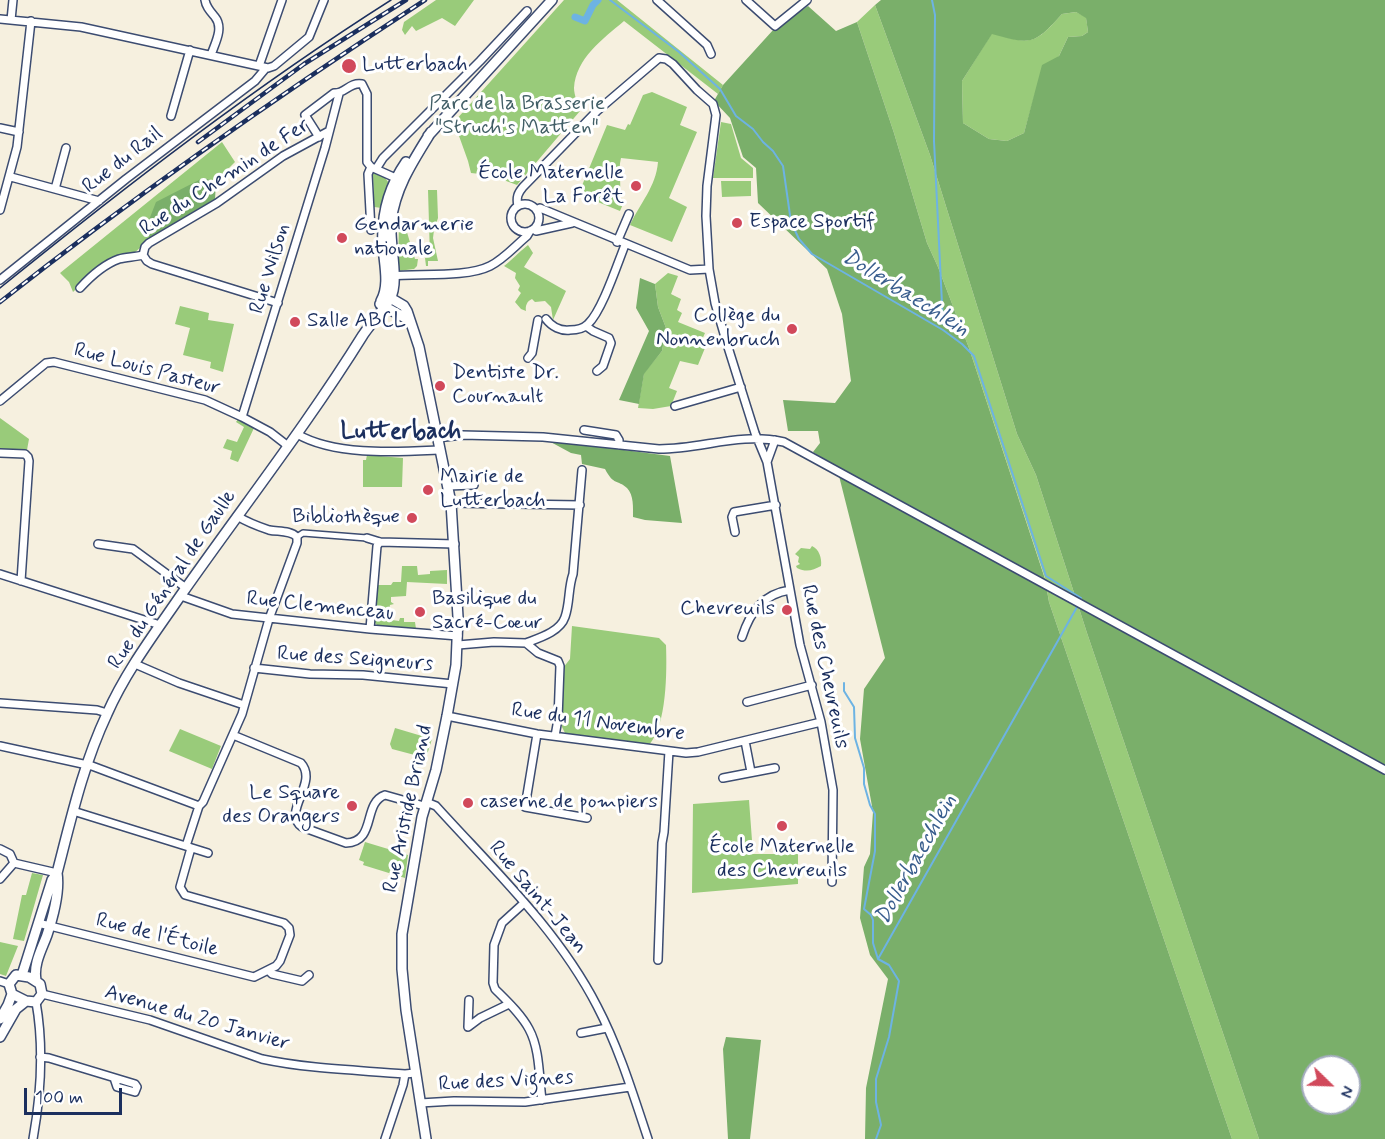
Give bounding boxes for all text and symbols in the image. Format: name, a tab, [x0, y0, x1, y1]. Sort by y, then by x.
place label: Lutterbach	[362, 53, 468, 79]
marker: Lutterbach	[340, 57, 358, 75]
park label: Parc de la Brasserie "Struch's Matten"	[429, 92, 605, 142]
street label: Rue du Chemin de Fer	[135, 114, 315, 242]
street label: Rue du Rail	[78, 122, 168, 200]
place label: École Maternelle La Forêt	[478, 161, 624, 211]
marker: École Maternelle La Forêt	[629, 179, 643, 193]
place label: Espace Sportif	[749, 210, 875, 236]
place label: Gendarmerie nationale	[354, 213, 474, 263]
marker: Espace Sportif	[730, 216, 744, 230]
street label: Rue Wilson	[245, 221, 297, 317]
marker: Gendarmerie nationale	[335, 231, 349, 245]
water label: Dollerbaechlein	[837, 245, 973, 343]
place label: Collège du Nonnenbruch	[656, 304, 780, 354]
place label: Salle ABCL	[307, 309, 406, 335]
marker: Salle ABCL	[288, 315, 302, 329]
marker: Collège du Nonnenbruch	[785, 322, 799, 336]
street label: Rue Louis Pasteur	[71, 338, 223, 402]
place label: Dentiste Dr. Cournault	[452, 361, 559, 411]
marker: Dentiste Dr. Cournault	[433, 379, 447, 393]
district label: Lutterbach	[341, 419, 461, 447]
place label: Mairie de Lutterbach	[440, 465, 546, 515]
marker: Mairie de Lutterbach	[421, 483, 435, 497]
street label: Rue du Général de Gaulle	[104, 485, 242, 675]
place label: Bibliothèque	[292, 505, 400, 531]
marker: Bibliothèque	[405, 511, 419, 525]
street label: Rue des Chevreuils	[794, 583, 854, 751]
street label: Rue Clemenceau	[245, 587, 395, 627]
place label: Basilique du Sacré-Cœur	[432, 587, 543, 637]
place label: Chevreuils	[680, 597, 775, 623]
marker: Chevreuils	[780, 603, 794, 617]
marker: Basilique du Sacré-Cœur	[413, 605, 427, 619]
street label: Rue des Seigneurs	[276, 642, 434, 678]
street label: Rue du 11 Novembre	[510, 698, 686, 748]
street label: Rue Aristide Briand	[379, 723, 439, 895]
place label: Le Square des Orangers	[222, 781, 340, 831]
place label: caserne de pompiers	[480, 790, 658, 816]
water label: Dollerbaechlein	[870, 790, 964, 930]
marker: caserne de pompiers	[461, 796, 475, 810]
marker: Le Square des Orangers	[345, 799, 359, 813]
marker: École Maternelle des Chevreuils	[775, 819, 789, 833]
place label: École Maternelle des Chevreuils	[709, 835, 855, 885]
street label: Rue Saint-Jean	[482, 836, 592, 960]
street label: Rue de l'Étoile	[93, 909, 221, 963]
street label: Avenue du 20 Janvier	[102, 981, 292, 1057]
north arrow	[1301, 1055, 1361, 1115]
street label: Rue des Vignes	[438, 1066, 574, 1098]
scale bar	[27, 1076, 124, 1114]
text: N	[1334, 1082, 1358, 1100]
text: 100 m	[35, 1086, 83, 1110]

